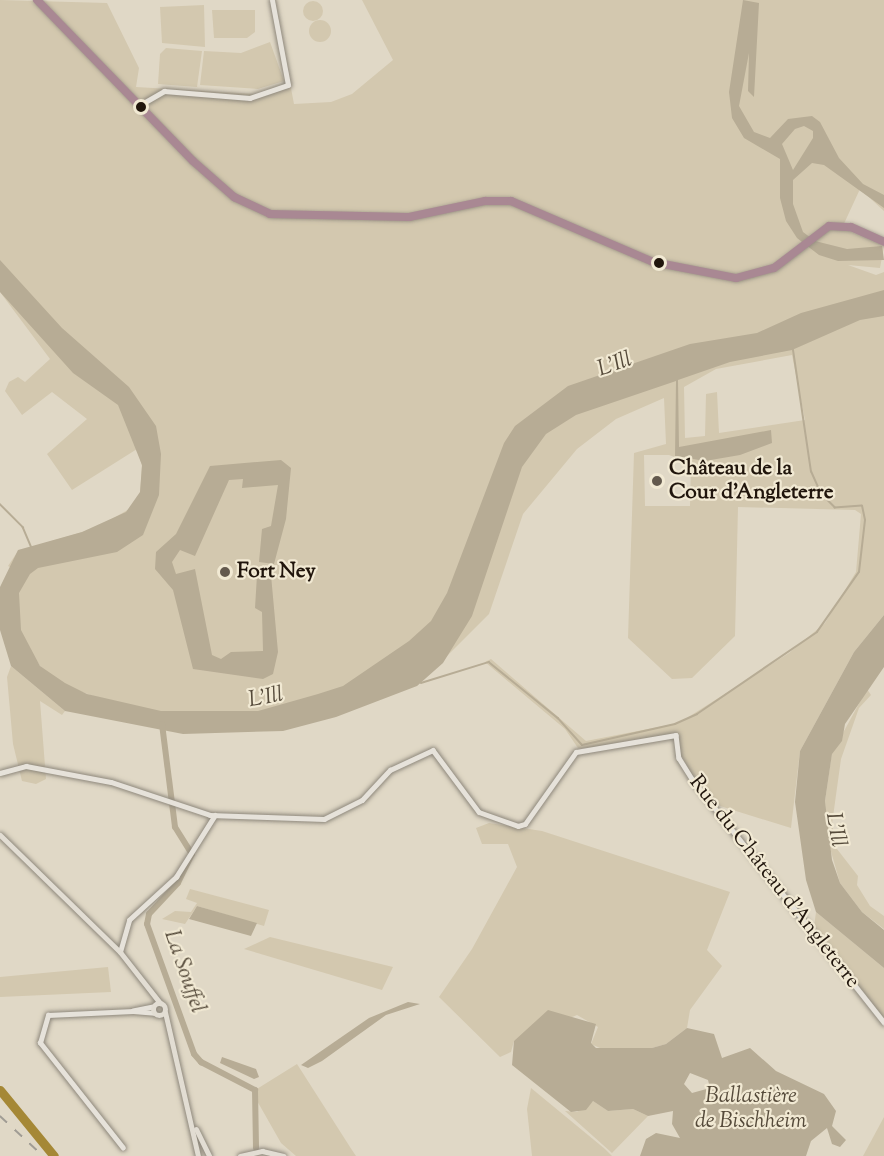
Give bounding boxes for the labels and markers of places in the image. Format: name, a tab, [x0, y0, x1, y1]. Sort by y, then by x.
unlabelled marker	[135, 101, 147, 113]
unlabelled marker	[653, 257, 665, 269]
place label: Château de la Cour d'Angleterre	[669, 456, 833, 506]
marker: Château de la Cour d'Angleterre	[650, 474, 664, 488]
place label: Fort Ney	[237, 559, 316, 585]
marker: Fort Ney	[218, 565, 232, 579]

